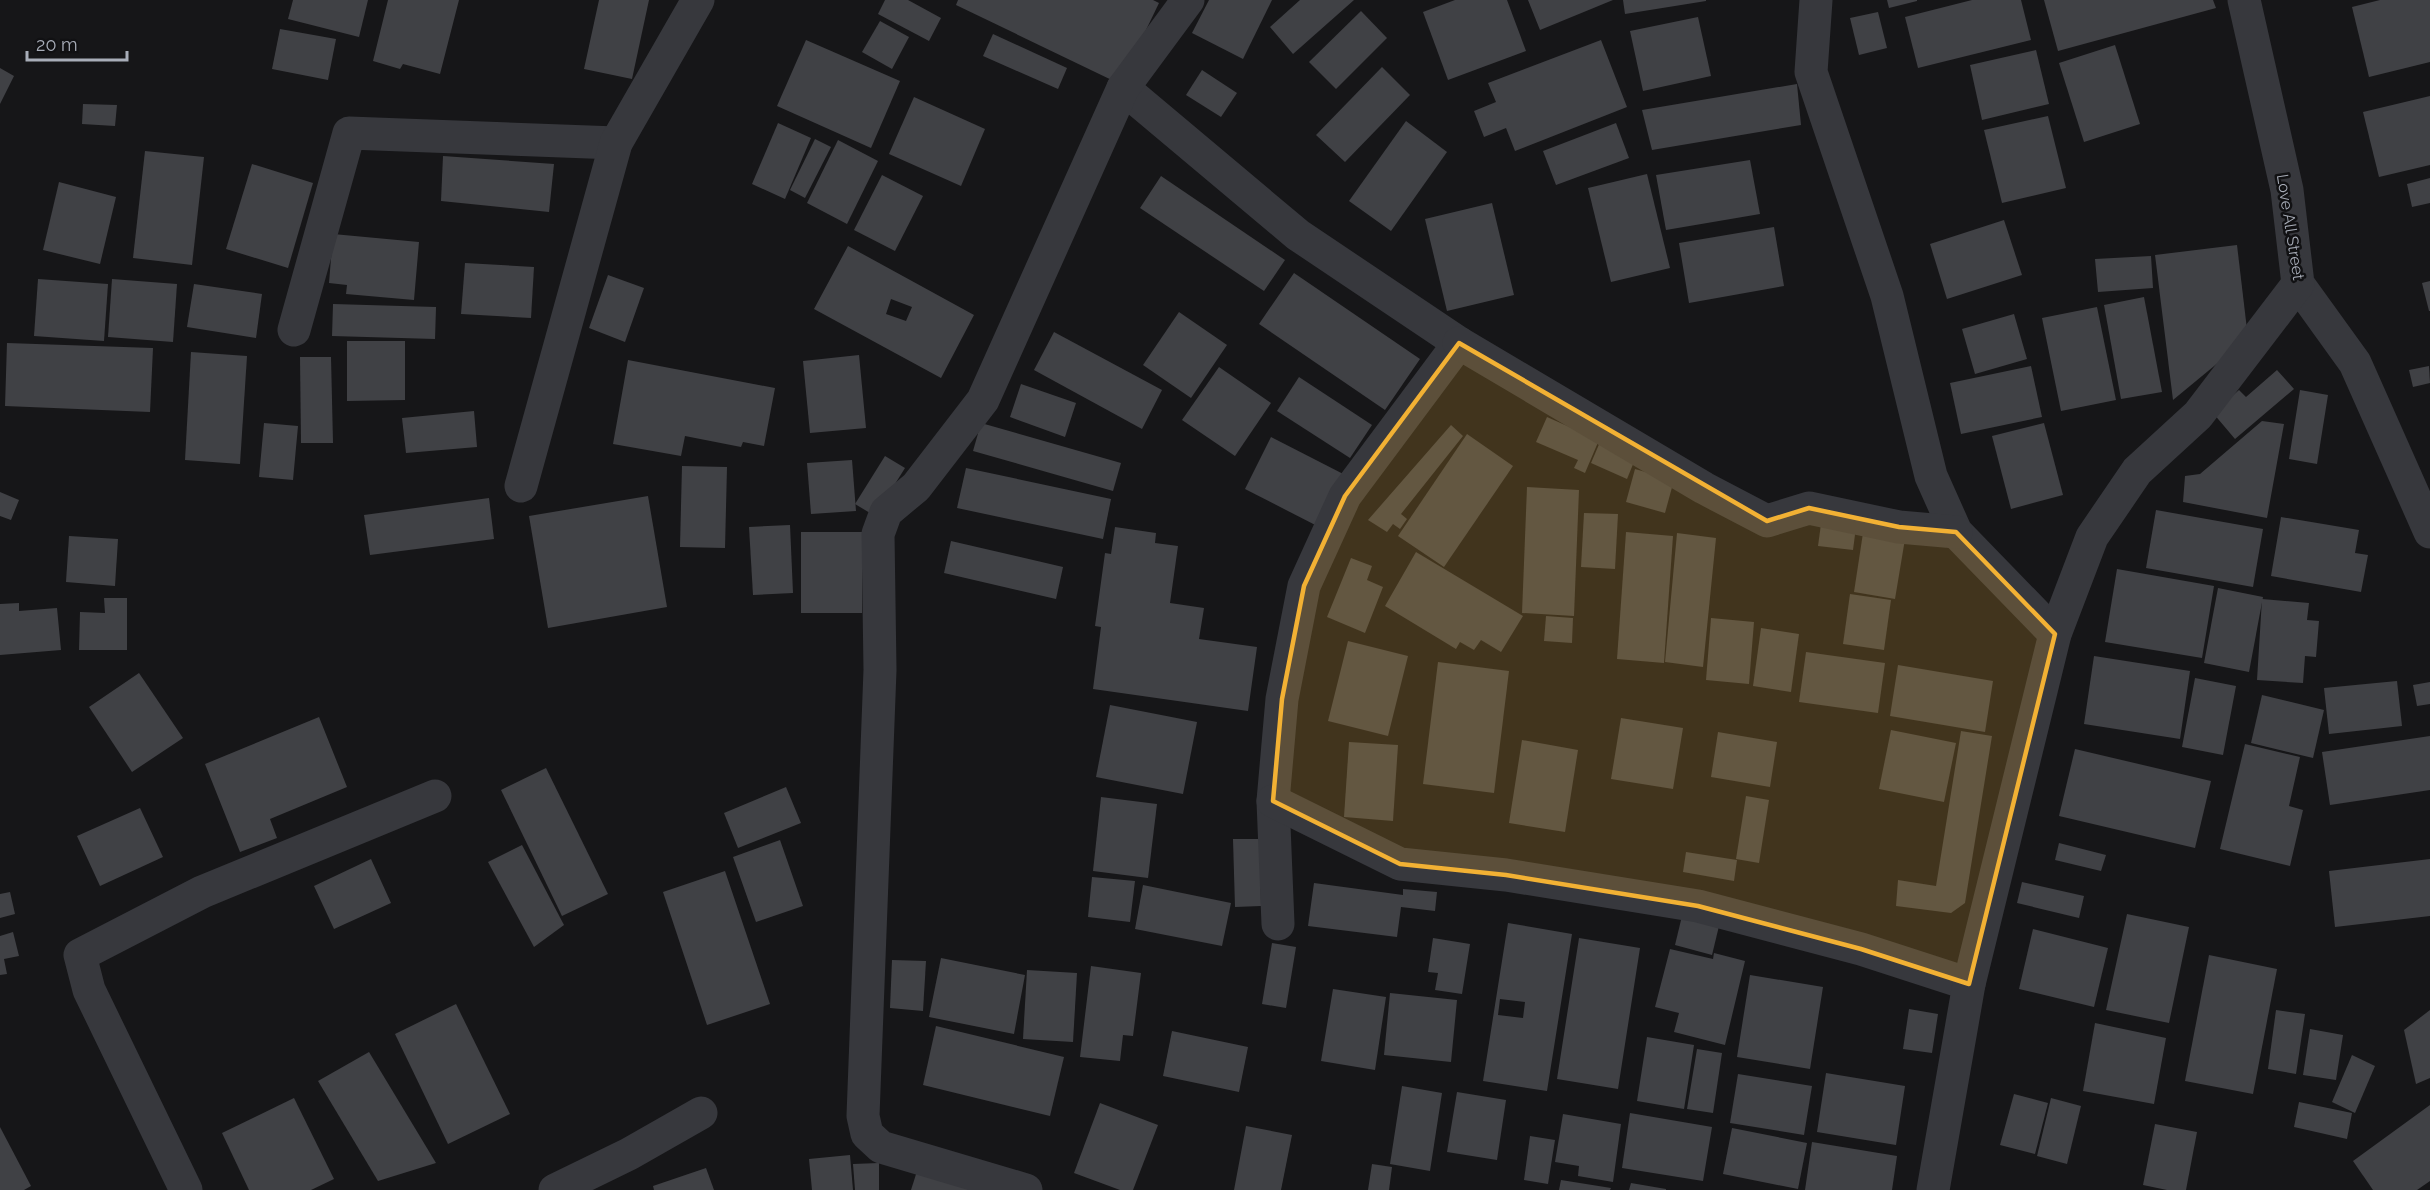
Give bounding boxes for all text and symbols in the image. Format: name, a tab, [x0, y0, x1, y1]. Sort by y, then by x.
scale bar	[27, 24, 128, 62]
text: 20 m	[36, 34, 78, 55]
street label: Love All Street	[2273, 173, 2308, 282]

